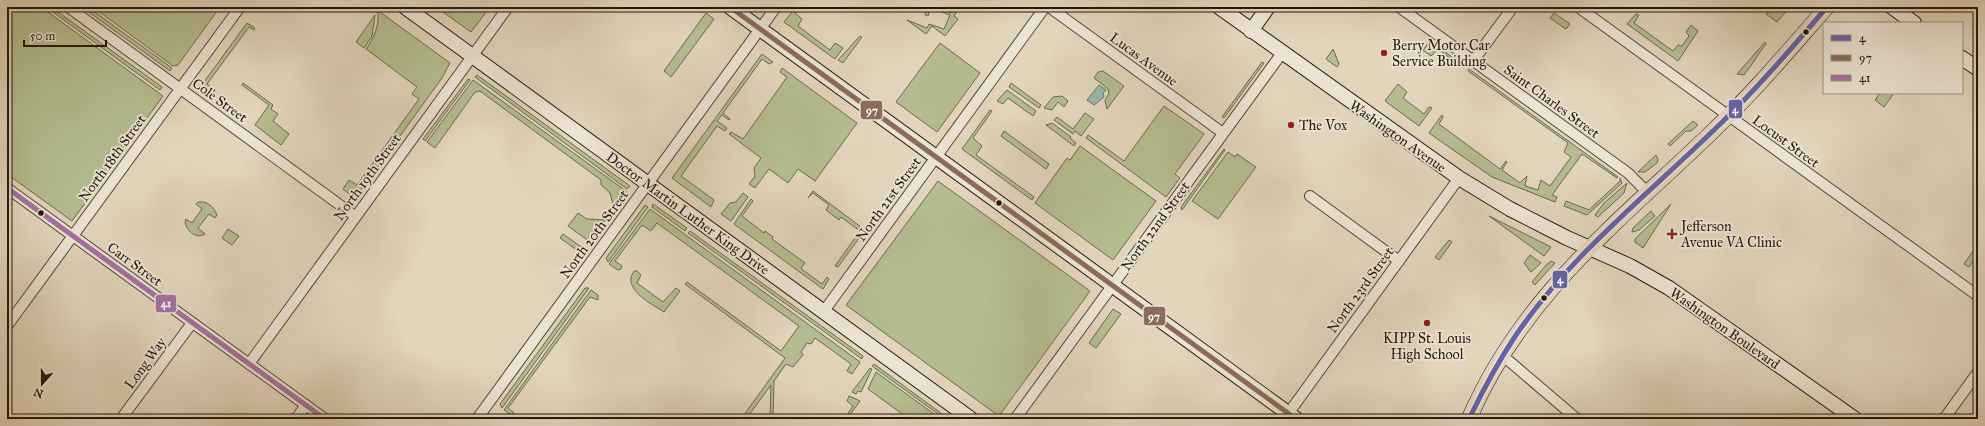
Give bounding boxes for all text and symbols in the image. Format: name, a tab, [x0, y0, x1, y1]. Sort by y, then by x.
scale bar	[24, 22, 106, 48]
legend	[1823, 22, 1963, 94]
unlabelled marker	[1801, 27, 1811, 37]
text: 50 m	[30, 29, 55, 43]
street label: Lucas Avenue	[1106, 29, 1181, 90]
text: 4	[1859, 31, 1866, 45]
place label: Berry Motor Car Service Building	[1392, 37, 1490, 70]
marker: Berry Motor Car Service Building	[1379, 48, 1389, 58]
text: 97	[1859, 51, 1872, 65]
street label: Saint Charles Street	[1501, 61, 1603, 142]
text: 41	[1859, 71, 1871, 85]
street label: Cole Street	[189, 75, 251, 126]
street label: Washington Avenue	[1346, 97, 1449, 176]
line badge: 4	[1728, 99, 1743, 119]
line badge: 97	[860, 100, 883, 120]
text: 4	[1732, 103, 1739, 117]
text: 97	[866, 104, 878, 118]
street label: North 18th Street	[75, 111, 150, 205]
street label: Locust Street	[1749, 111, 1823, 171]
place label: The Vox	[1299, 117, 1348, 134]
marker: The Vox	[1286, 120, 1296, 130]
street label: North 19th Street	[330, 131, 405, 224]
street label: Doctor Martin Luther King Drive	[603, 149, 773, 278]
street label: North 21st Street	[852, 154, 925, 245]
street label: North 22nd Street	[1117, 178, 1193, 274]
street label: North 20th Street	[557, 187, 632, 282]
unlabelled marker	[994, 198, 1004, 208]
unlabelled marker	[36, 208, 46, 218]
place label: Jefferson Avenue VA Clinic	[1679, 218, 1782, 251]
marker: Jefferson Avenue VA Clinic	[1666, 228, 1678, 240]
street label: Carr Street	[104, 239, 166, 290]
street label: North 23rd Street	[1323, 244, 1397, 337]
line badge: 4	[1552, 270, 1568, 289]
text: 4	[1557, 273, 1564, 287]
street label: Washington Boulevard	[1666, 284, 1783, 373]
unlabelled marker	[1539, 293, 1549, 303]
line badge: 41	[155, 294, 177, 313]
text: 41	[161, 297, 172, 311]
line badge: 97	[1143, 306, 1166, 326]
text: 97	[1148, 310, 1160, 324]
marker: KIPP St. Louis High School	[1422, 318, 1432, 328]
place label: KIPP St. Louis High School	[1383, 330, 1471, 363]
street label: Long Way	[121, 334, 170, 392]
north arrow	[22, 364, 62, 404]
text: N	[31, 385, 45, 401]

